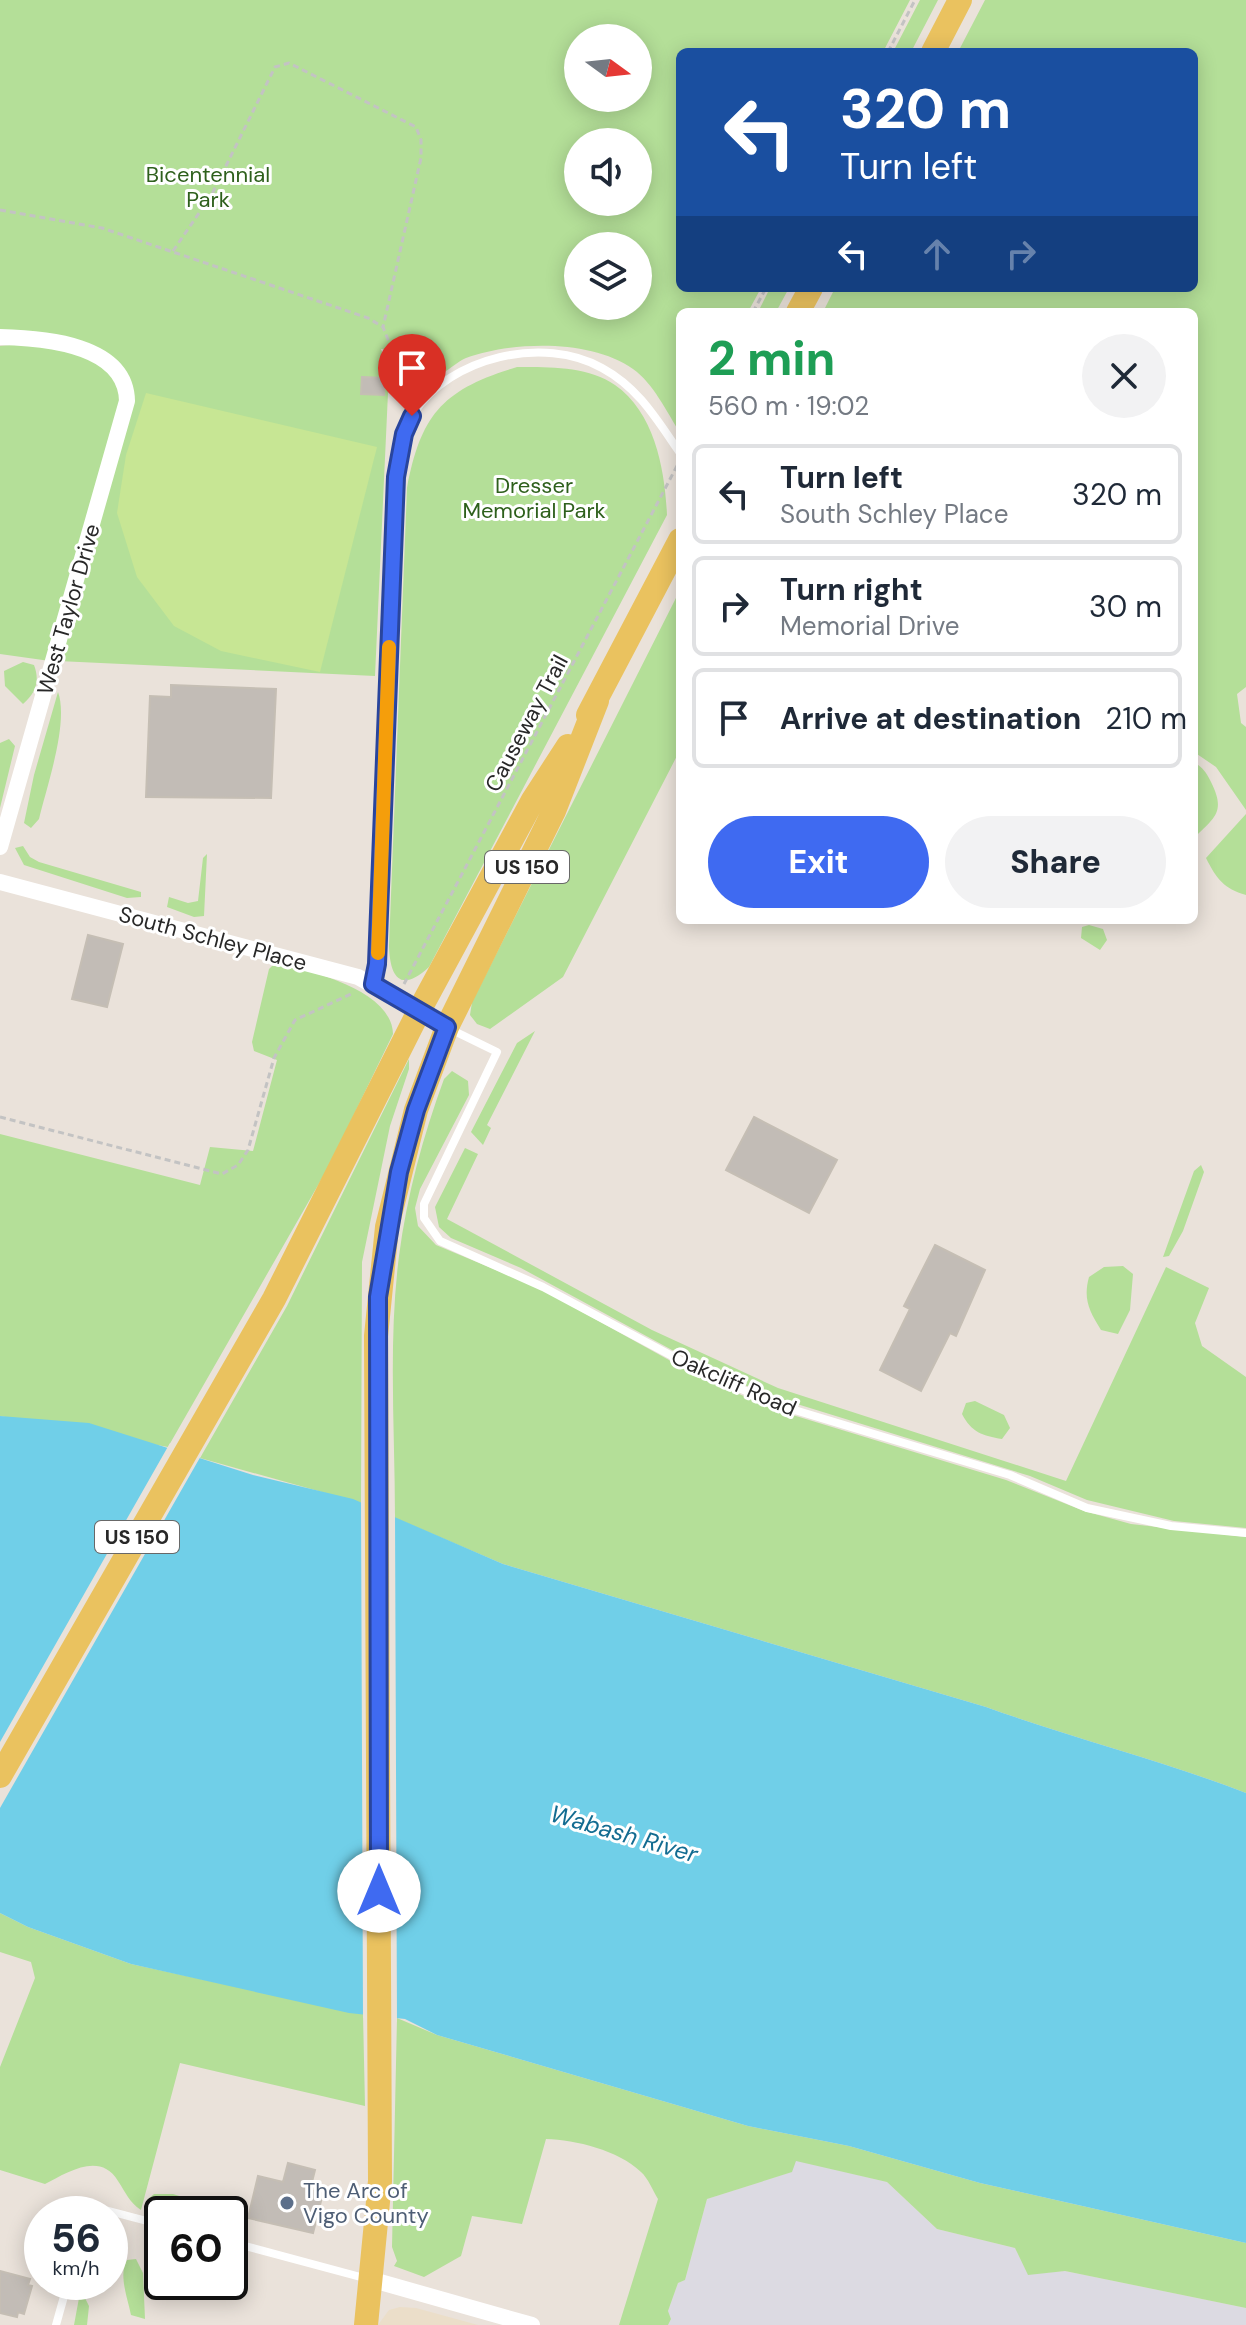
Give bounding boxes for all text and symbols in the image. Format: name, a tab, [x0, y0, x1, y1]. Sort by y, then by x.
north arrow	[564, 24, 652, 112]
map controls	[564, 24, 652, 320]
text: 320 m	[840, 72, 1011, 145]
icon: left	[708, 80, 812, 184]
button: sound	[564, 128, 652, 216]
text: Turn left	[840, 143, 977, 190]
park label: Bicentennial Park	[146, 160, 270, 214]
button: layers	[564, 232, 652, 320]
icon: left	[831, 232, 875, 276]
icon: ahead	[915, 232, 959, 276]
icon: right	[999, 232, 1043, 276]
text: 2 min	[708, 327, 835, 390]
pin	[378, 334, 446, 416]
button: close	[1082, 334, 1166, 418]
icon: arrive	[390, 346, 434, 390]
text: 560 m · 19:02	[708, 389, 869, 423]
text: Turn left	[780, 458, 903, 497]
park label: Dresser Memorial Park	[462, 471, 606, 525]
icon: left	[712, 472, 756, 516]
text: 320 m	[1072, 475, 1162, 514]
text: South Schley Place	[780, 497, 1008, 531]
street label: West Taylor Drive	[30, 520, 107, 698]
text: Turn right	[780, 570, 923, 609]
icon: right	[712, 584, 756, 628]
text: 30 m	[1089, 587, 1162, 626]
text: Memorial Drive	[780, 609, 960, 643]
street label: Causeway Trail	[478, 650, 575, 797]
icon: arrive	[712, 696, 756, 740]
text: Arrive at destination	[780, 699, 1081, 738]
text: 210 m	[1105, 699, 1187, 738]
button: Exit	[708, 816, 929, 908]
button: Share	[945, 816, 1166, 908]
road number: US 150	[485, 851, 569, 883]
street label: South Schley Place	[116, 899, 310, 978]
street label: Oakcliff Road	[667, 1342, 801, 1423]
road number: US 150	[95, 1521, 179, 1553]
water label: Wabash River	[547, 1798, 702, 1870]
position arrow	[337, 1849, 421, 1933]
place label: The Arc of Vigo County	[303, 2176, 429, 2230]
marker: The Arc of Vigo County	[278, 2194, 296, 2212]
speed limit sign: 60	[144, 2196, 248, 2300]
text: 56	[51, 2212, 101, 2264]
text: km/h	[52, 2255, 100, 2281]

